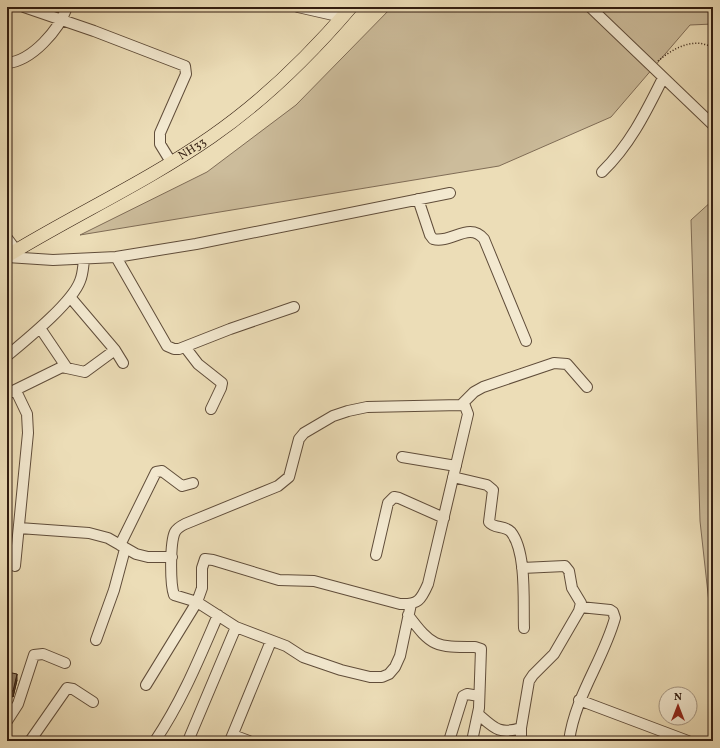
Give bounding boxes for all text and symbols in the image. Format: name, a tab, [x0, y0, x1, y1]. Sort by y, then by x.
street label: NH33	[176, 134, 210, 164]
north arrow	[658, 686, 698, 726]
text: N	[674, 690, 682, 705]

